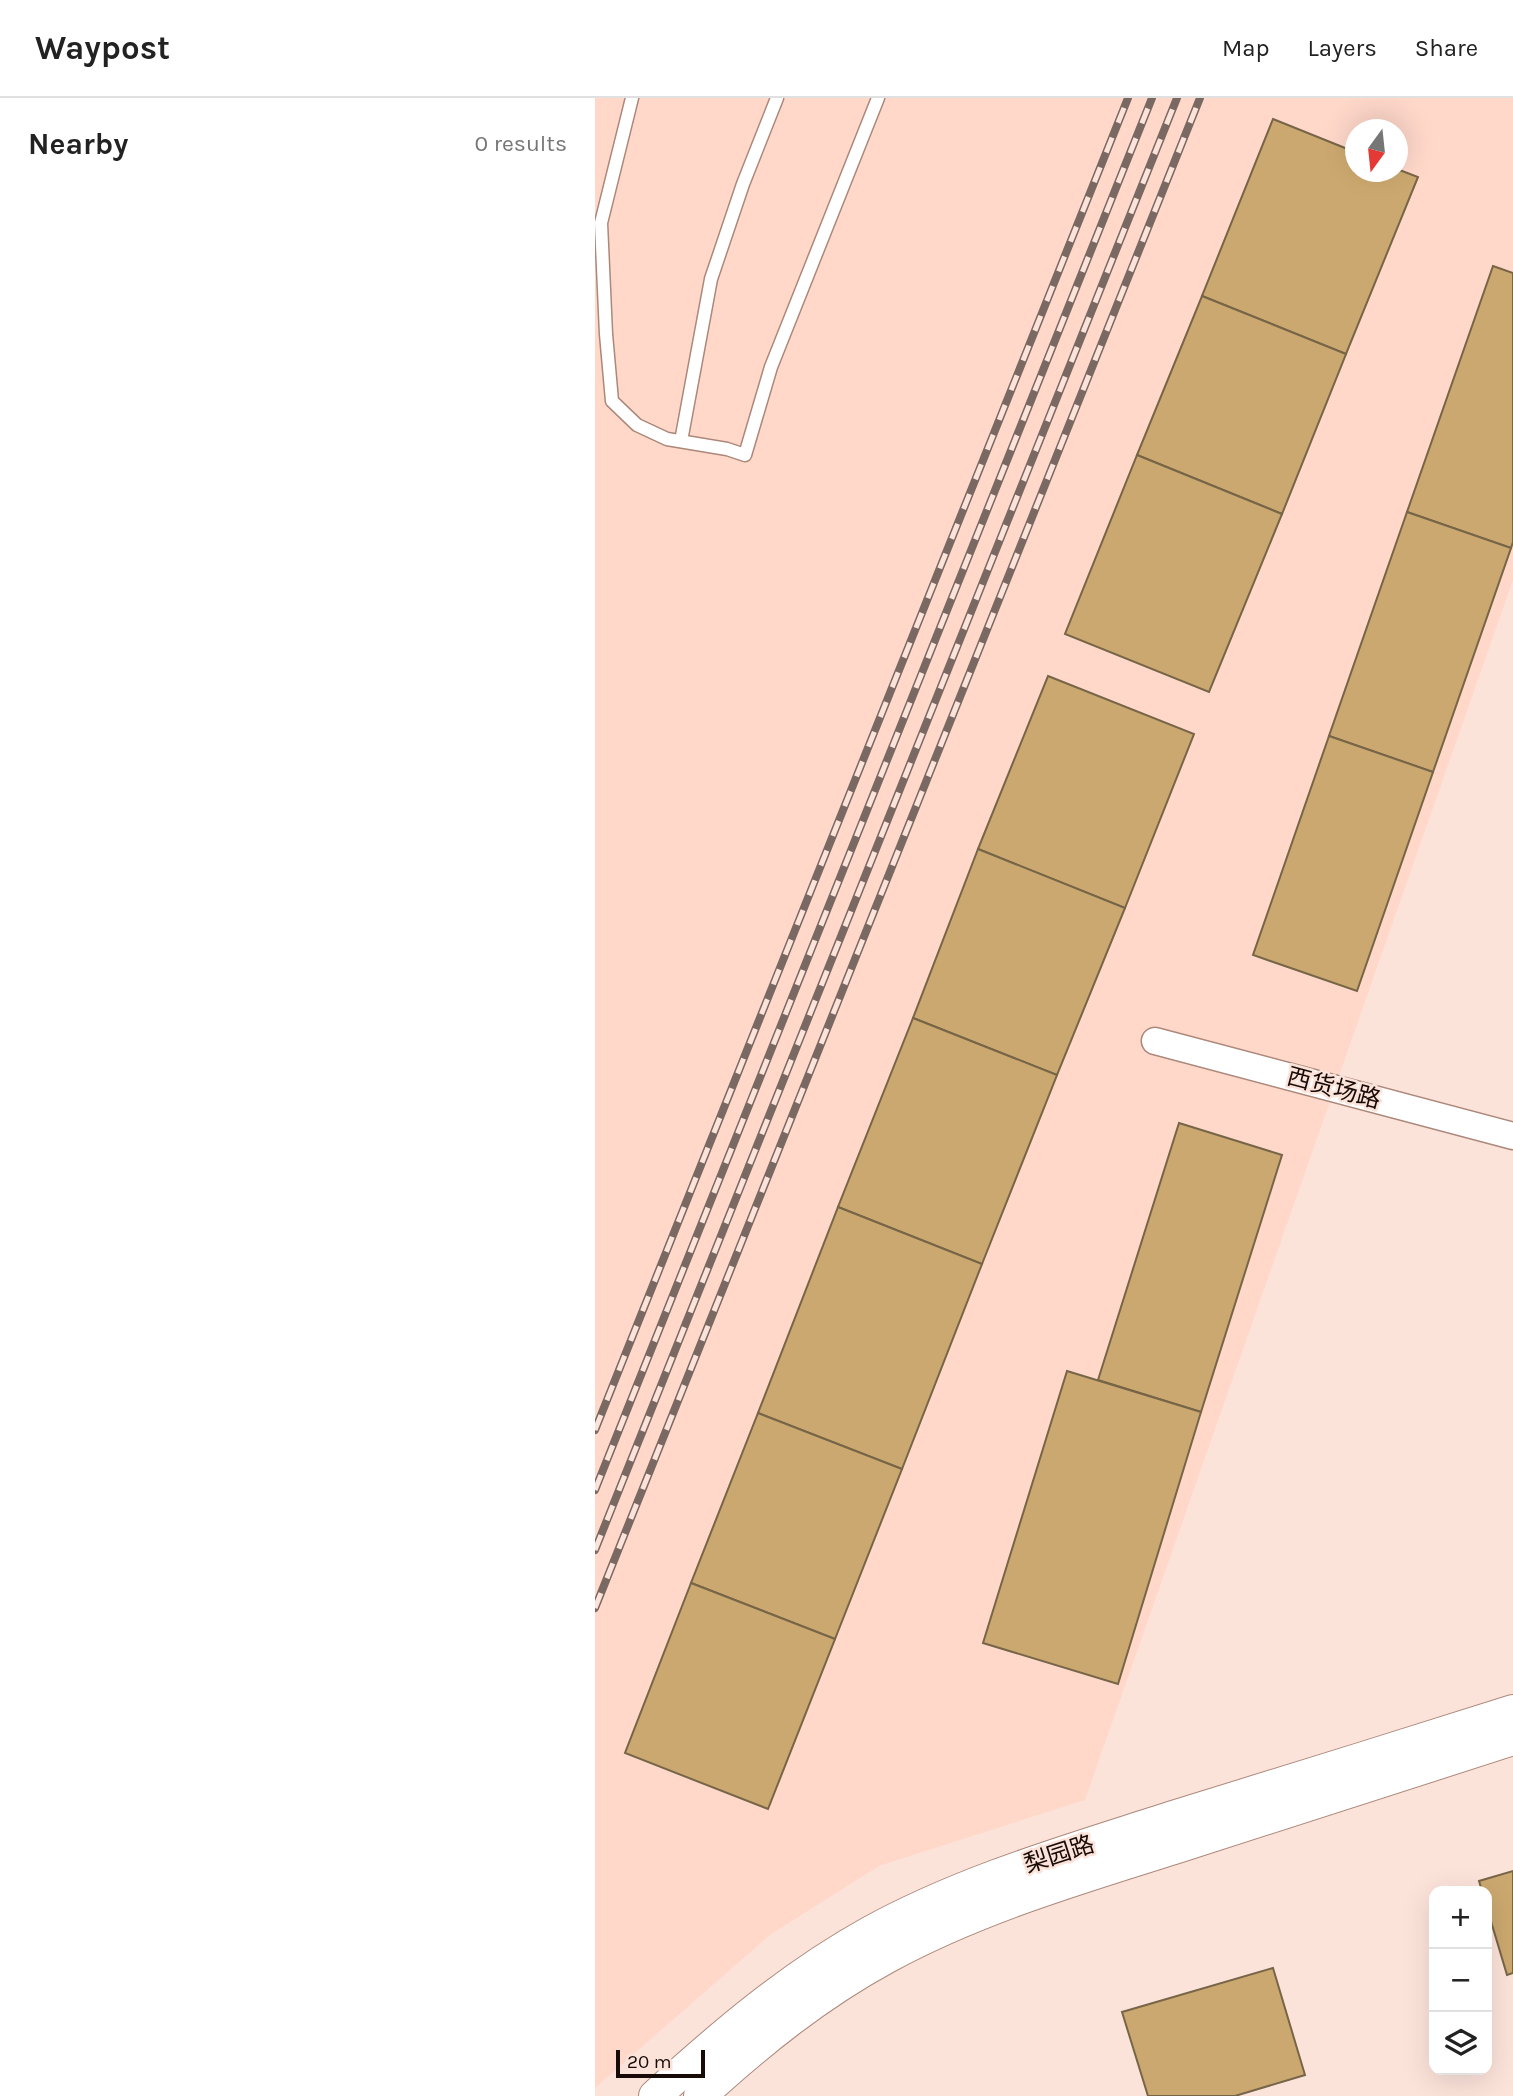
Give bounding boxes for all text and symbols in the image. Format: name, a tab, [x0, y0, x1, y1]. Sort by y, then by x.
text: Waypost	[35, 29, 170, 67]
text: Map	[1222, 34, 1270, 62]
text: Layers	[1308, 34, 1377, 62]
text: Share	[1415, 34, 1478, 62]
north arrow	[1345, 119, 1408, 182]
text: Nearby	[28, 126, 128, 162]
text: 0 results	[475, 130, 567, 157]
street label: 西货场路	[1284, 1062, 1384, 1114]
street label: 梨园路	[1020, 1830, 1098, 1878]
map controls	[1429, 1886, 1492, 2075]
button: +	[1429, 1886, 1492, 1949]
button: −	[1429, 1949, 1492, 2012]
button: layers	[1429, 2012, 1492, 2075]
scale bar	[616, 2047, 705, 2079]
text: 20 m	[627, 2051, 672, 2073]

